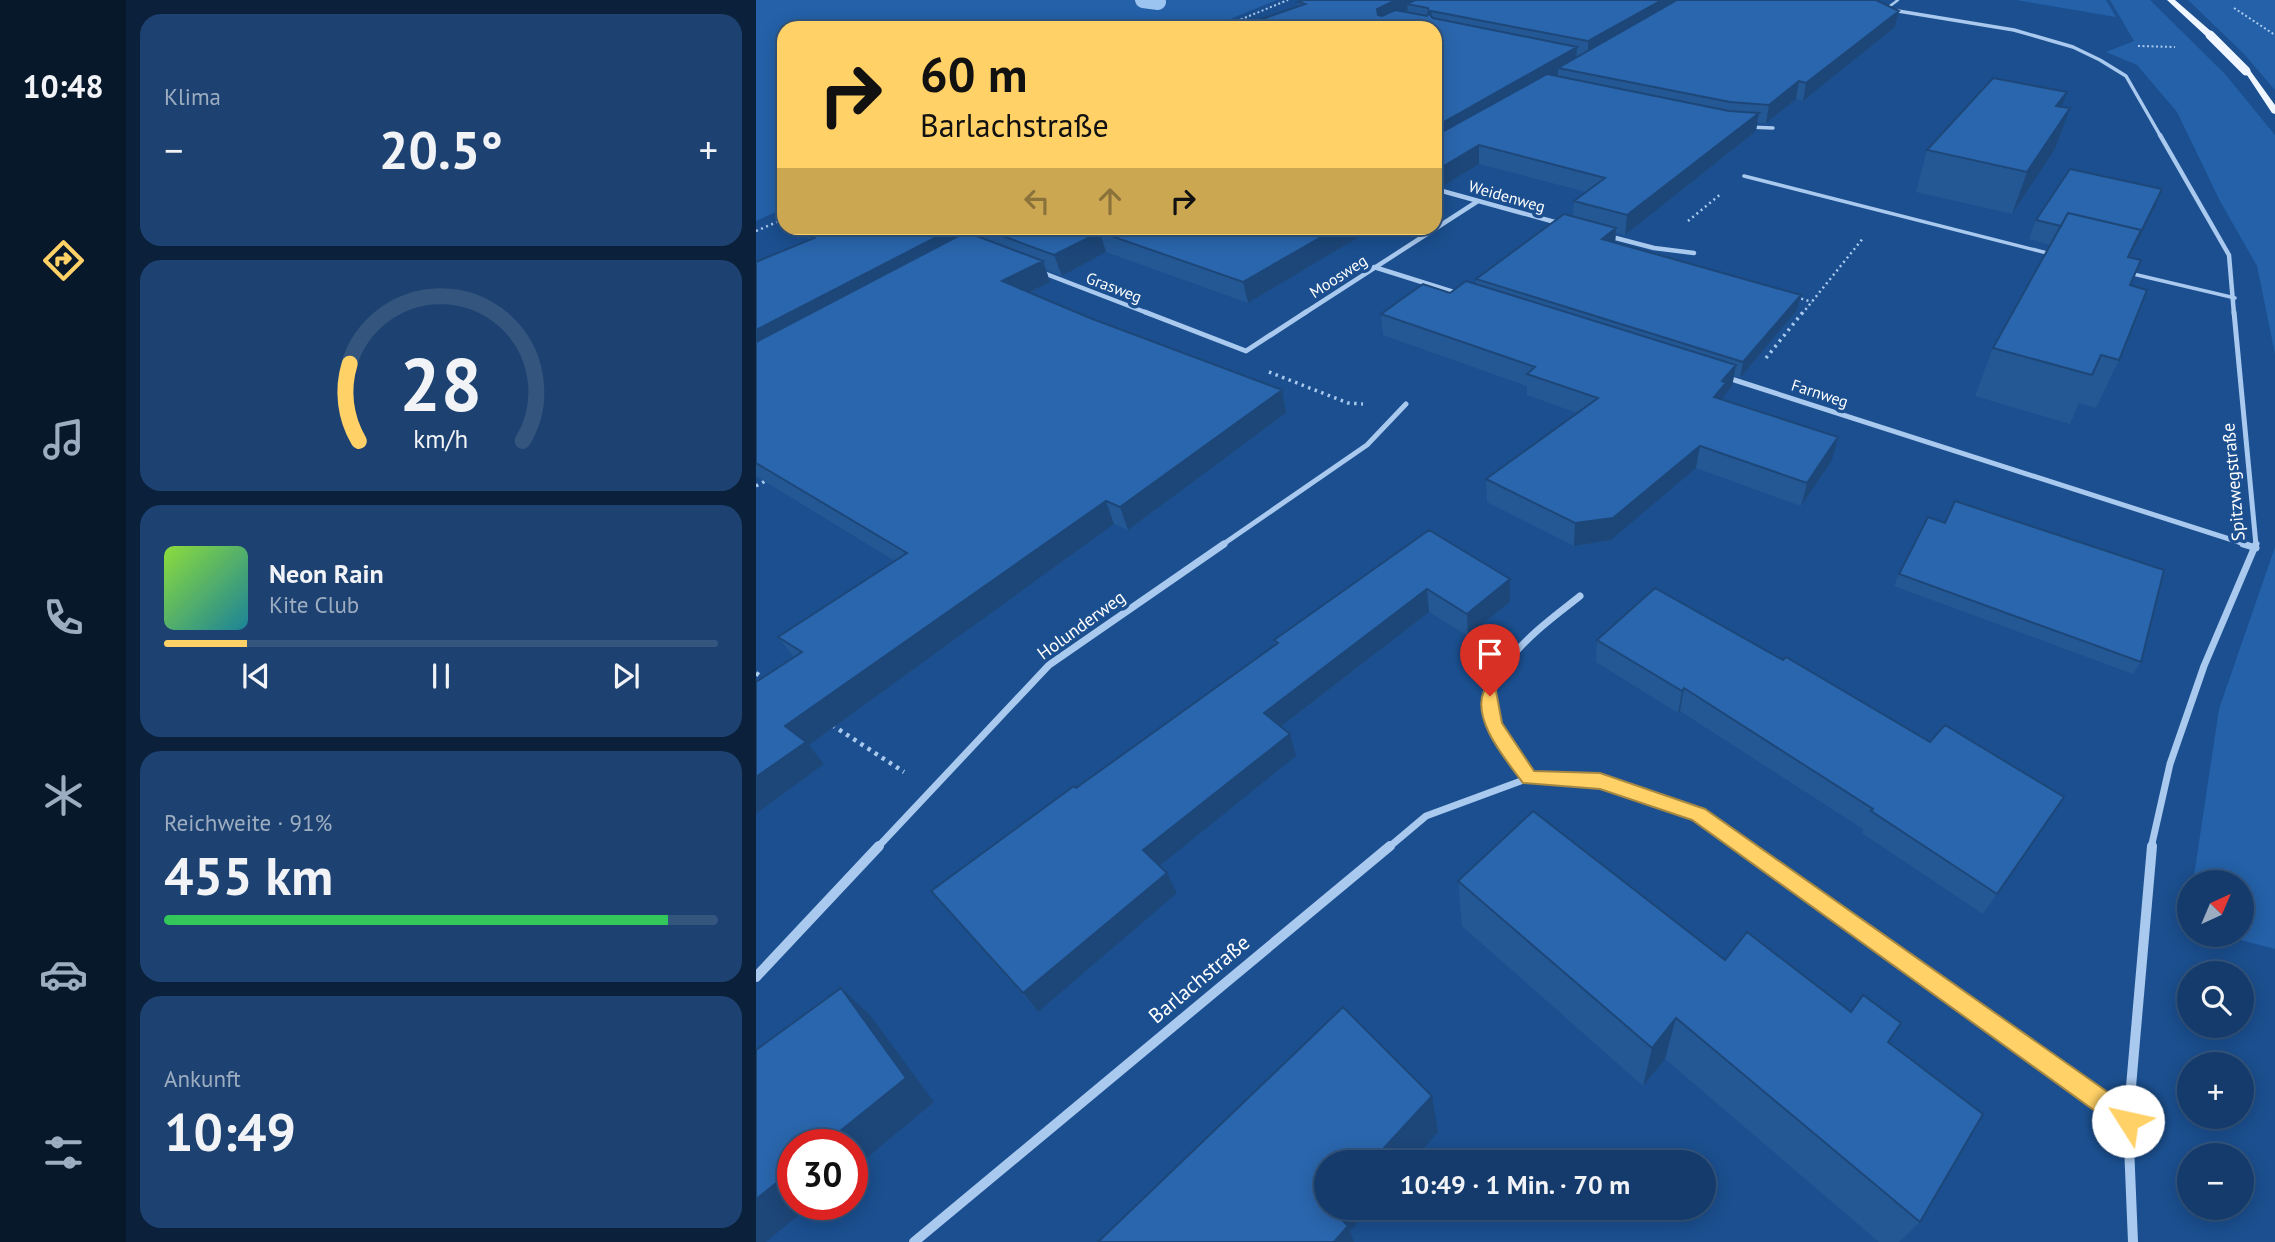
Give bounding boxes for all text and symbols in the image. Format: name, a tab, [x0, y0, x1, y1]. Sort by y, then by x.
text: 60 m	[920, 42, 1027, 106]
icon: right	[805, 49, 896, 140]
text: 10:48	[22, 65, 104, 107]
text: Klima	[164, 82, 221, 111]
text: Barlachstraße	[920, 104, 1109, 146]
text: 20.5°	[379, 116, 503, 183]
text: −	[164, 125, 183, 174]
text: +	[699, 125, 718, 174]
street label: Weidenweg	[1466, 176, 1548, 216]
icon: left	[1018, 182, 1056, 220]
icon: ahead	[1091, 182, 1129, 220]
icon: right	[1164, 182, 1202, 220]
icon: directions	[39, 236, 88, 285]
street label: Moosweg	[1305, 250, 1371, 302]
street label: Grasweg	[1083, 267, 1145, 307]
text: 28	[400, 338, 482, 432]
street label: Farnweg	[1789, 374, 1851, 412]
icon: music	[39, 415, 88, 464]
street label: Spitzwegstraße	[2216, 422, 2250, 542]
text: km/h	[414, 423, 468, 455]
text: Neon Rain	[269, 557, 384, 590]
street label: Holunderweg	[1033, 585, 1129, 665]
text: Kite Club	[269, 590, 359, 619]
icon: phone	[39, 593, 88, 642]
pin	[1460, 624, 1520, 696]
icon: arrive	[1471, 635, 1509, 673]
icon: previous	[237, 657, 275, 695]
icon: pause	[422, 657, 460, 695]
icon: next	[607, 657, 645, 695]
icon: climate	[39, 771, 88, 820]
text: Reichweite · 91%	[164, 808, 332, 837]
text: 455 km	[164, 842, 333, 909]
north arrow	[2177, 870, 2254, 947]
map controls	[2177, 870, 2254, 1220]
street label: Barlachstraße	[1143, 929, 1255, 1029]
icon: car	[39, 950, 88, 999]
button: search	[2177, 961, 2254, 1038]
button: +	[2177, 1052, 2254, 1129]
text: Ankunft	[164, 1064, 241, 1093]
position arrow	[2091, 1084, 2165, 1158]
text: 10:49	[164, 1098, 296, 1165]
icon: filters	[39, 1128, 88, 1177]
speed limit sign: 30	[777, 1129, 868, 1220]
button: −	[2177, 1143, 2254, 1220]
text: 10:49 · 1 Min. · 70 m	[1400, 1168, 1630, 1201]

